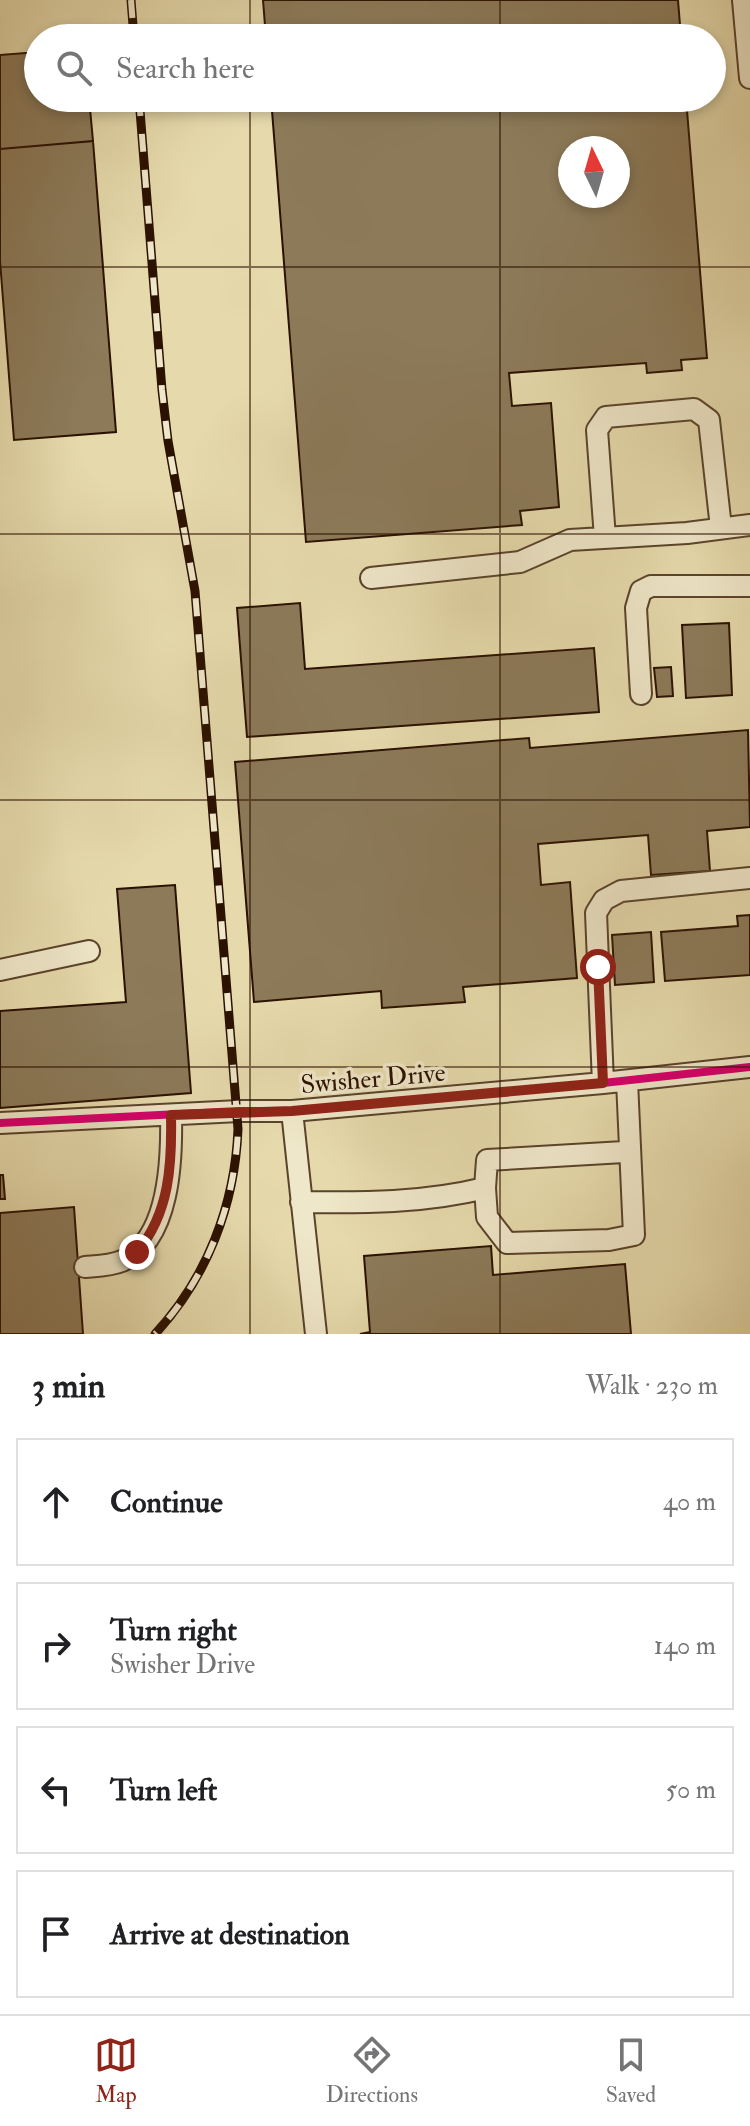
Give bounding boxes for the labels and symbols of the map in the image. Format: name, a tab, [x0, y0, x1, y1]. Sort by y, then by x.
north arrow	[558, 136, 630, 208]
route start	[580, 949, 616, 985]
street label: Swisher Drive	[299, 1057, 447, 1101]
route end	[119, 1234, 155, 1270]

